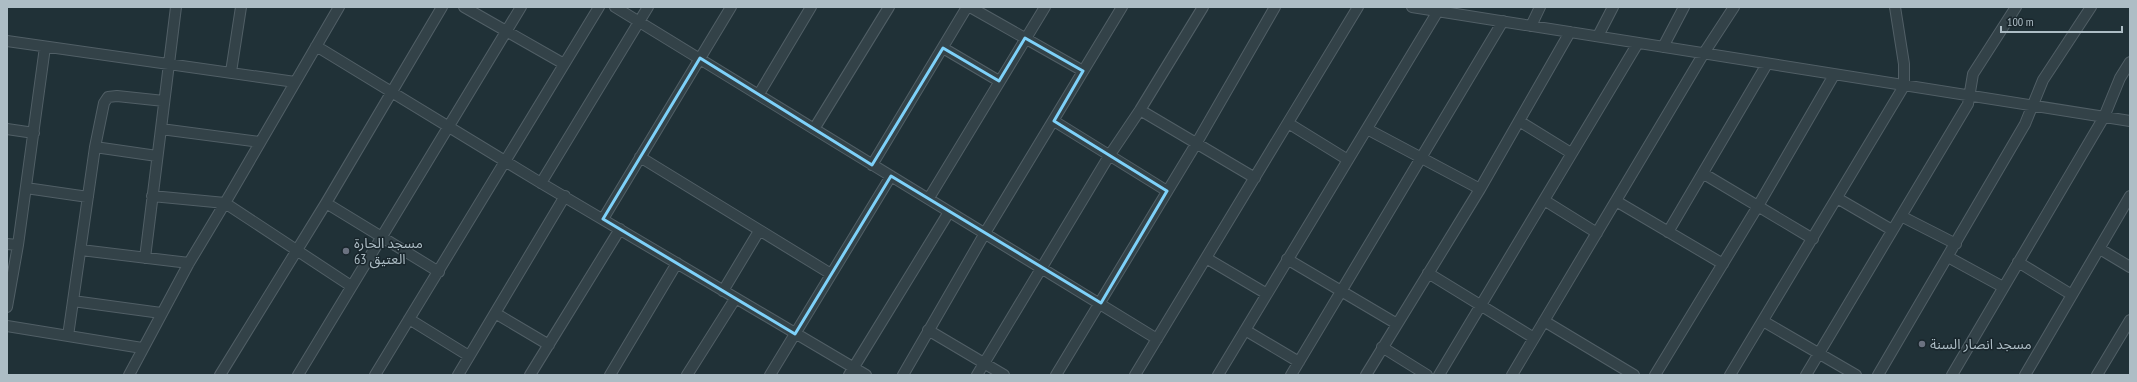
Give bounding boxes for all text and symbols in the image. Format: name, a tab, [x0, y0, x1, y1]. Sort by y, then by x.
scale bar	[2001, 8, 2122, 34]
text: 100 m	[2007, 14, 2034, 29]
place label: مسجد الحارة 63 العتيق	[354, 234, 423, 269]
marker: مسجد الحارة 63 العتيق	[341, 246, 351, 256]
place label: مسجد انصار السنة	[1930, 335, 2032, 353]
marker: مسجد انصار السنة	[1917, 339, 1927, 349]

